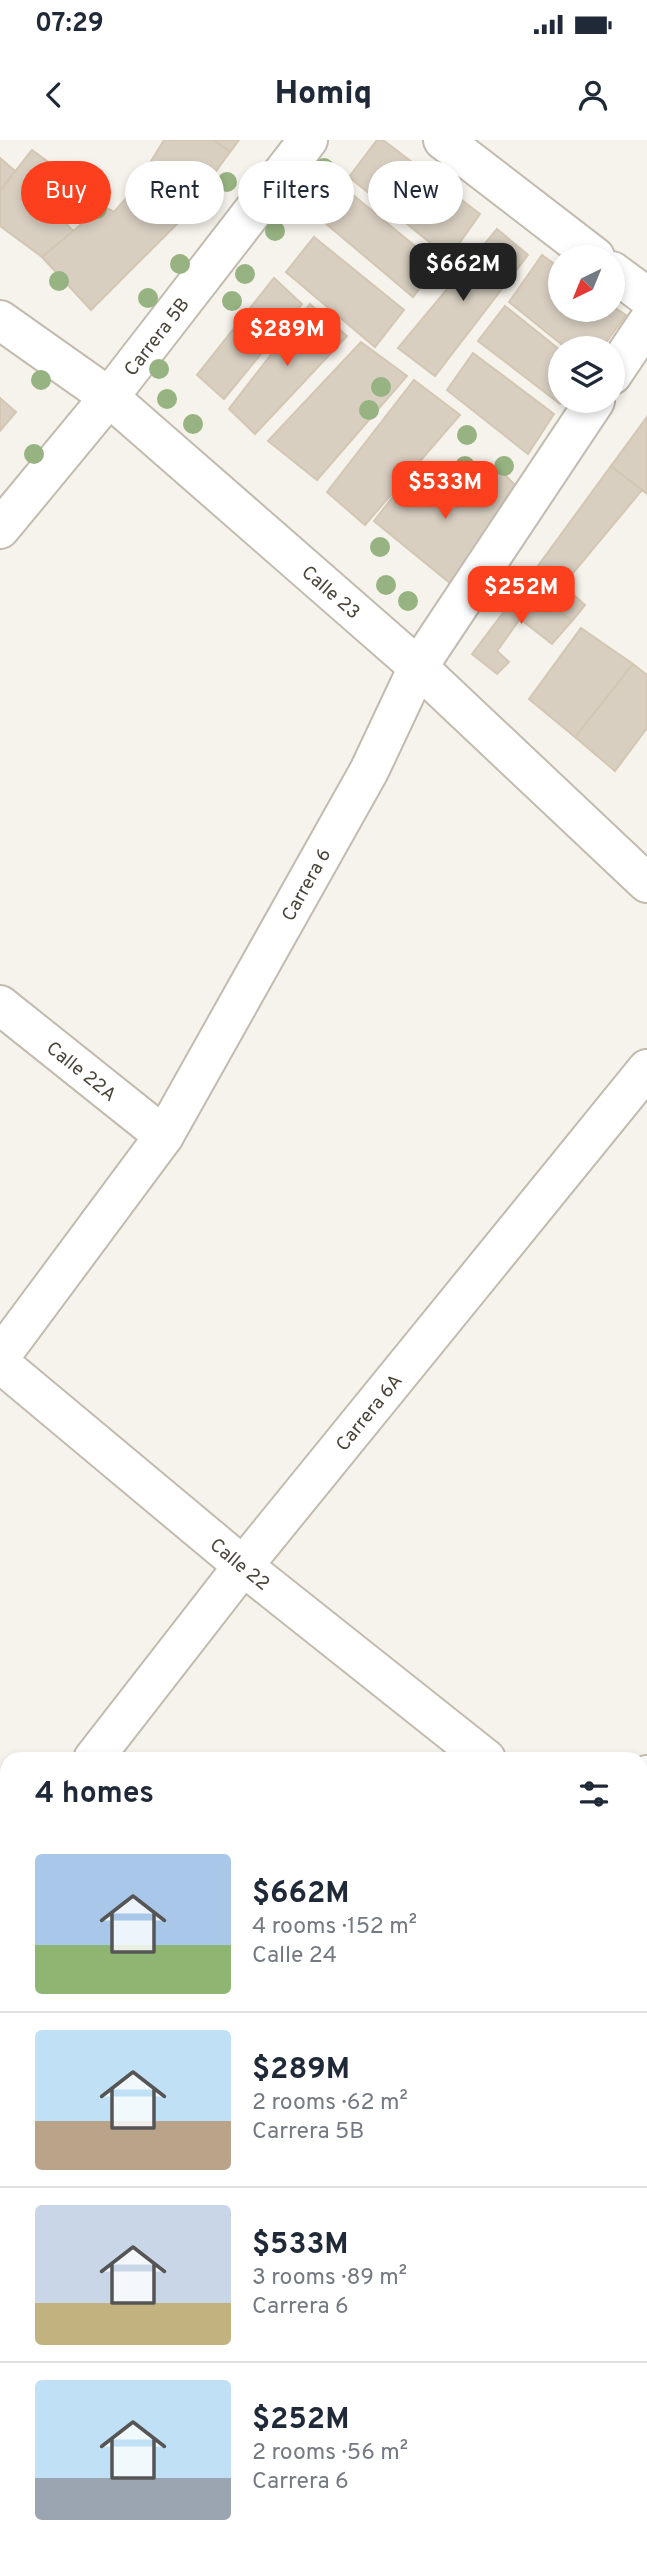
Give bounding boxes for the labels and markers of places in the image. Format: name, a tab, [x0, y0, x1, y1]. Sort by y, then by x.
pin: $662M	[414, 244, 512, 303]
pin: $289M	[238, 308, 336, 368]
pin: $533M	[396, 462, 494, 521]
pin: $252M	[472, 566, 570, 626]

